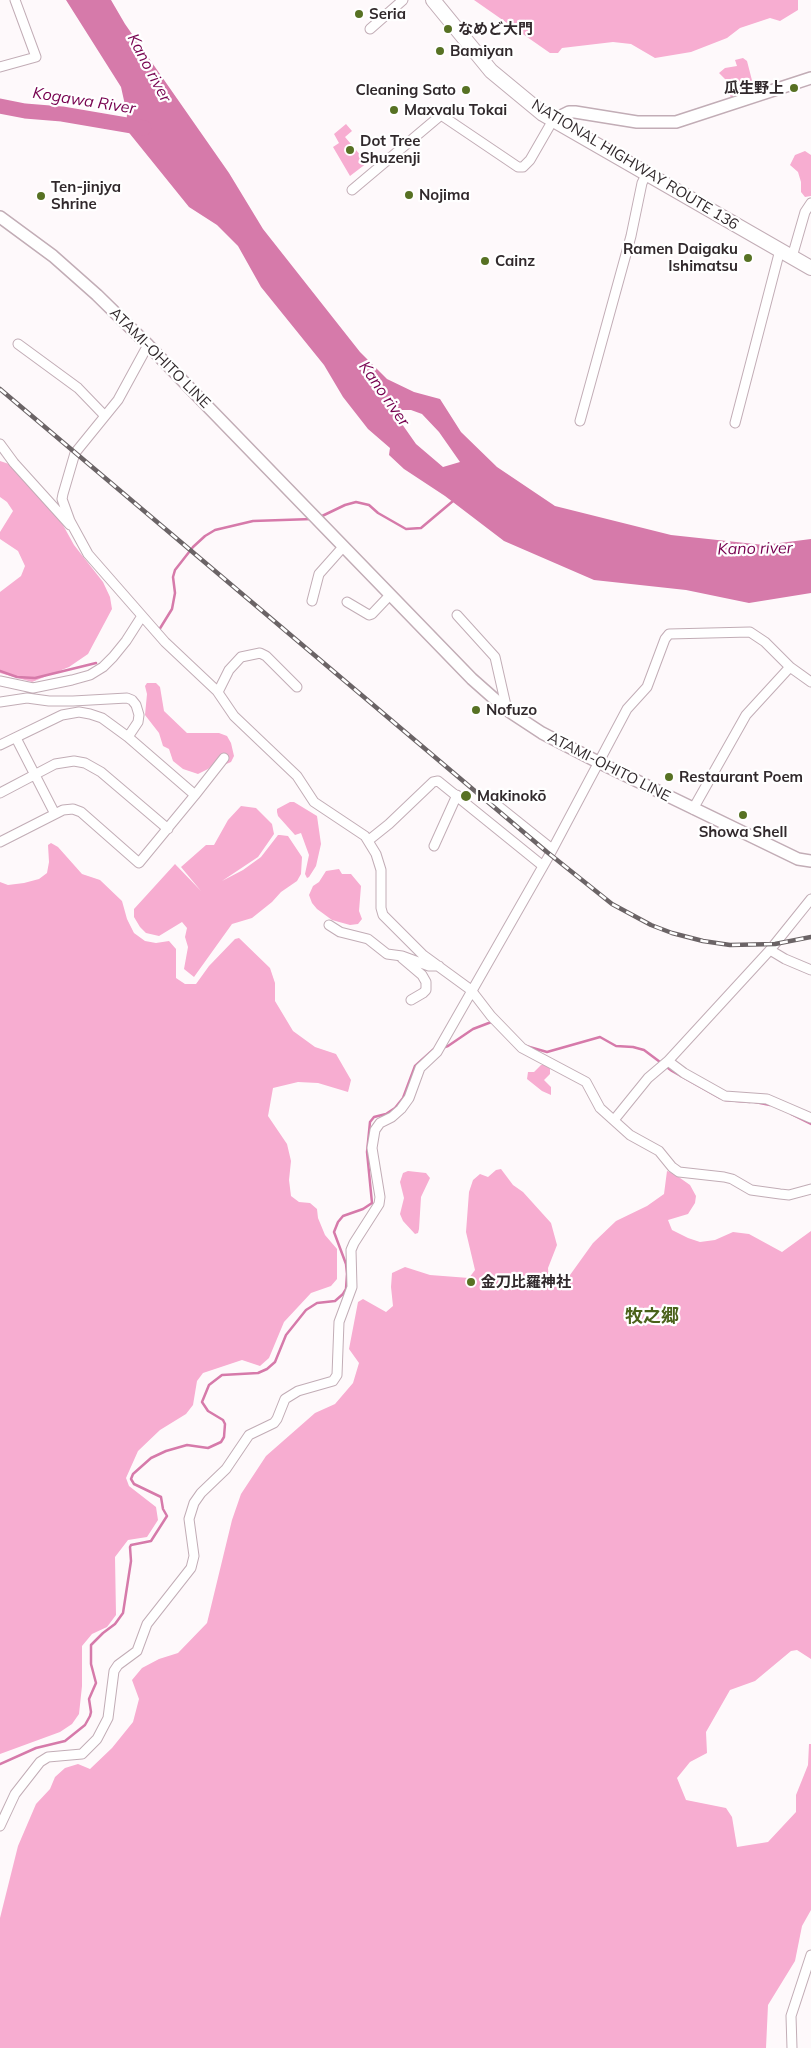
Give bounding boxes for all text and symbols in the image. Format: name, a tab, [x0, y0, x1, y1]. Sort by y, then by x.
place label: Seria	[369, 5, 406, 23]
marker: Seria	[353, 8, 365, 20]
place label: なめど大門	[458, 20, 533, 38]
marker: なめど大門	[442, 23, 454, 35]
water label: Kano river	[123, 30, 175, 106]
place label: Bamiyan	[450, 42, 513, 60]
marker: Bamiyan	[434, 45, 446, 57]
place label: 瓜生野上	[724, 79, 784, 97]
place label: Cleaning Sato	[355, 81, 456, 99]
marker: 瓜生野上	[788, 82, 800, 94]
water label: Kogawa River	[31, 83, 137, 119]
marker: Cleaning Sato	[460, 84, 472, 96]
street label: NATIONAL HIGHWAY ROUTE 136	[528, 96, 742, 234]
place label: Maxvalu Tokai	[404, 101, 507, 119]
marker: Maxvalu Tokai	[388, 104, 400, 116]
place label: Dot Tree Shuzenji	[360, 132, 420, 167]
marker: Dot Tree Shuzenji	[344, 144, 356, 156]
place label: Ten-jinjya Shrine	[51, 178, 121, 213]
place label: Nojima	[419, 186, 470, 204]
marker: Nojima	[403, 189, 415, 201]
marker: Ten-jinjya Shrine	[35, 190, 47, 202]
place label: Ramen Daigaku Ishimatsu	[623, 240, 738, 275]
place label: Cainz	[495, 252, 535, 270]
marker: Ramen Daigaku Ishimatsu	[742, 252, 754, 264]
marker: Cainz	[479, 255, 491, 267]
street label: ATAMI-OHITO LINE	[106, 304, 214, 412]
water label: Kano river	[355, 358, 413, 430]
water label: Kano river	[717, 539, 793, 559]
place label: Nofuzo	[486, 701, 537, 719]
marker: Nofuzo	[470, 704, 482, 716]
street label: ATAMI-OHITO LINE	[545, 728, 673, 806]
place label: Restaurant Poem	[679, 768, 803, 786]
marker: Restaurant Poem	[663, 771, 675, 783]
place label: Makinokō	[477, 787, 546, 805]
marker: Makinokō	[459, 789, 473, 803]
marker: Showa Shell	[737, 809, 749, 821]
place label: Showa Shell	[699, 823, 787, 841]
place label: 金刀比羅神社	[481, 1273, 571, 1291]
marker: 金刀比羅神社	[465, 1276, 477, 1288]
district label: 牧之郷	[625, 1306, 679, 1328]

